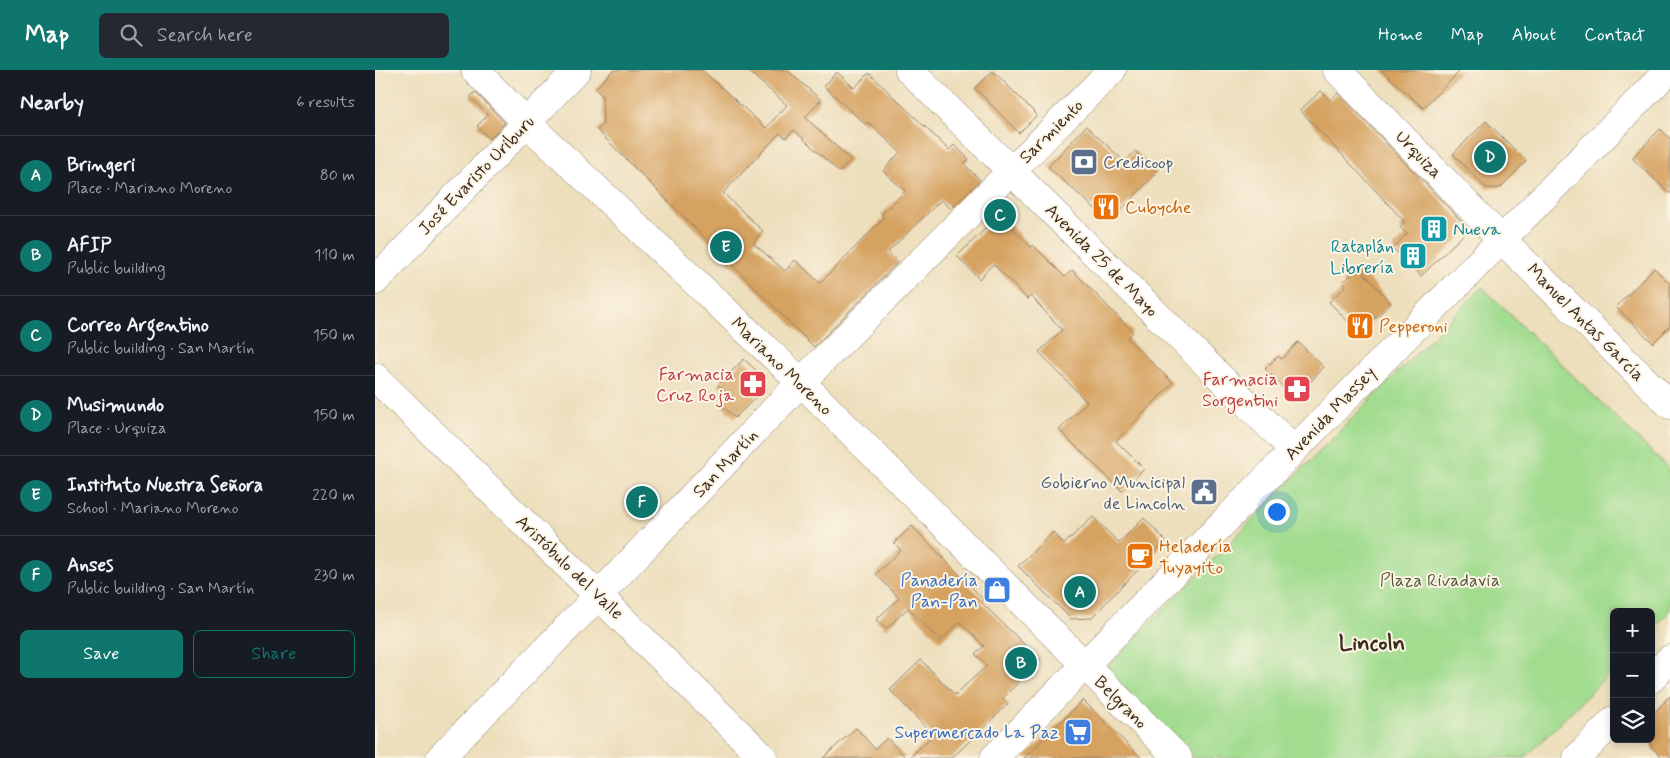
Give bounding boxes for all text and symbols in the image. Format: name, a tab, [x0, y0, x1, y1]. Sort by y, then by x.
search box	[99, 13, 449, 58]
text: Map	[25, 20, 69, 51]
icon: search	[117, 21, 145, 49]
text: Search here	[157, 23, 253, 48]
text: Home	[1378, 23, 1423, 47]
text: Map	[1451, 23, 1484, 47]
text: About	[1512, 23, 1556, 47]
text: Contact	[1584, 23, 1645, 47]
text: Nearby	[20, 89, 84, 117]
text: 6 results	[296, 92, 355, 113]
street label: Sarmiento	[1014, 94, 1089, 169]
street label: José Evaristo Uriburu	[413, 111, 540, 241]
street label: Urquiza	[1389, 125, 1447, 184]
pin: D	[1474, 138, 1506, 176]
bank icon: Credicoop	[1069, 147, 1099, 177]
place label: Credicoop	[1103, 151, 1174, 175]
text: Bringeri	[67, 153, 135, 178]
text: A	[31, 165, 41, 186]
text: 80 m	[320, 165, 355, 186]
text: Place · Mariano Moreno	[67, 178, 232, 199]
restaurant icon: Cubyche	[1091, 192, 1121, 222]
pin: C	[984, 196, 1016, 234]
place label: Cubyche	[1125, 196, 1192, 220]
street label: Avenida 25 de Mayo	[1039, 199, 1163, 323]
building icon: Nueva	[1419, 214, 1449, 244]
place label: Nueva	[1453, 218, 1501, 242]
pin: E	[710, 228, 742, 266]
text: AFIP	[67, 233, 111, 258]
place label: Rataplán Librería	[1330, 235, 1394, 280]
building icon: Rataplán Librería	[1398, 241, 1428, 271]
text: B	[31, 245, 41, 266]
text: 110 m	[314, 245, 355, 266]
text: Public building	[67, 258, 166, 279]
street label: Manuel Antas García	[1521, 258, 1650, 387]
restaurant icon: Pepperoni	[1345, 311, 1375, 341]
street label: Mariano Moreno	[725, 312, 837, 421]
text: Correo Argentino	[67, 313, 209, 338]
place label: Pepperoni	[1379, 315, 1448, 339]
text: C	[30, 325, 42, 346]
text: 150 m	[313, 325, 355, 346]
text: Public building · San Martín	[67, 338, 254, 359]
street label: Avenida Massey	[1280, 361, 1382, 466]
place label: Farmacia Cruz Roja	[656, 363, 734, 408]
place label: Farmacia Sorgentini	[1202, 368, 1278, 414]
pharmacy icon: Farmacia Cruz Roja	[738, 369, 768, 399]
pharmacy icon: Farmacia Sorgentini	[1282, 374, 1312, 404]
text: Musimundo	[67, 393, 164, 418]
text: D	[30, 405, 42, 426]
text: 150 m	[313, 405, 355, 426]
text: Place · Urquiza	[67, 418, 166, 439]
street label: San Martín	[688, 424, 764, 503]
place label: Gobierno Municipal de Lincoln	[1040, 471, 1185, 516]
text: Instituto Nuestra Señora	[67, 473, 263, 498]
public building icon: Gobierno Municipal de Lincoln	[1189, 477, 1219, 507]
pin: F	[626, 483, 658, 521]
text: E	[31, 485, 41, 506]
text: 220 m	[312, 485, 355, 506]
text: School · Mariano Moreno	[67, 498, 239, 519]
your location	[1264, 499, 1290, 525]
street label: Aristóbulo del Valle	[510, 510, 628, 625]
place label: Heladería Tuyayito	[1159, 535, 1232, 580]
cafe icon: Heladería Tuyayito	[1125, 541, 1155, 571]
text: Anses	[67, 553, 114, 578]
text: F	[32, 565, 40, 586]
text: 230 m	[314, 565, 355, 586]
place label: Panadería Pan-Pan	[901, 569, 978, 614]
park label: Plaza Rivadavia	[1380, 569, 1500, 593]
pin: A	[1064, 573, 1096, 611]
shop icon: Panadería Pan-Pan	[982, 575, 1012, 605]
text: Public building · San Martín	[67, 578, 254, 599]
map controls	[1610, 608, 1655, 743]
button: +	[1610, 608, 1655, 653]
button: Save	[20, 630, 183, 678]
button: Share	[193, 630, 355, 678]
district label: Lincoln	[1339, 630, 1405, 658]
pin: B	[1005, 644, 1037, 682]
button: −	[1610, 653, 1655, 698]
street label: Belgrano	[1088, 671, 1152, 735]
button: layers	[1610, 698, 1655, 743]
supermarket icon: Supermercado La Paz	[1063, 717, 1093, 747]
place label: Supermercado La Paz	[895, 721, 1059, 745]

